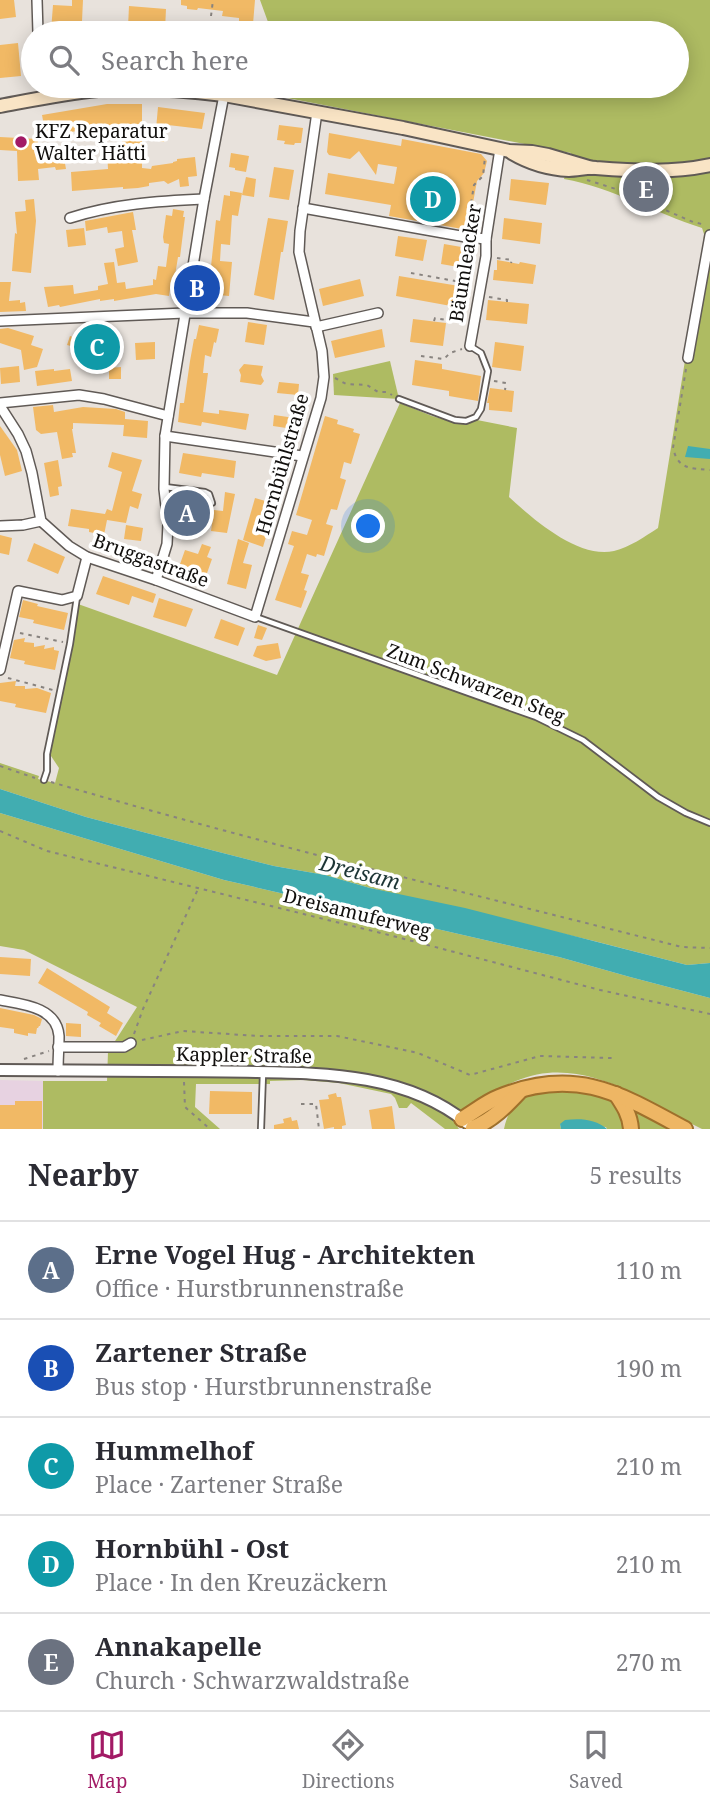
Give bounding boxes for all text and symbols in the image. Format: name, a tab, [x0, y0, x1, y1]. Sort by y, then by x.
search box	[21, 21, 689, 98]
icon: search	[45, 41, 83, 79]
text: Search here	[101, 42, 249, 78]
place label: KFZ Reparatur Walter Hätti	[35, 118, 168, 166]
marker: KFZ Reparatur Walter Hätti	[13, 134, 29, 150]
pin: E	[623, 163, 669, 215]
pin: D	[410, 173, 456, 225]
street label: Bäumleacker	[443, 202, 487, 324]
pin: B	[174, 262, 220, 314]
pin: C	[74, 321, 120, 373]
street label: Hornbühlstraße	[249, 390, 315, 538]
pin: A	[164, 487, 210, 539]
your location	[351, 509, 385, 543]
street label: Bruggastraße	[89, 527, 213, 593]
street label: Zum Schwarzen Steg	[383, 637, 569, 729]
water label: Dreisam	[316, 848, 404, 896]
street label: Dreisamuferweg	[281, 882, 433, 944]
street label: Kappler Straße	[176, 1041, 312, 1069]
text: Nearby	[28, 1154, 139, 1195]
text: 5 results	[589, 1159, 682, 1191]
text: Erne Vogel Hug - Architekten	[95, 1236, 475, 1272]
text: A	[42, 1254, 60, 1286]
text: 110 m	[616, 1254, 682, 1286]
text: Office · Hurstbrunnenstraße	[95, 1272, 404, 1304]
text: Zartener Straße	[95, 1334, 307, 1370]
text: B	[43, 1352, 59, 1384]
text: 190 m	[616, 1352, 682, 1384]
text: Bus stop · Hurstbrunnenstraße	[95, 1370, 432, 1402]
text: Hummelhof	[95, 1432, 253, 1468]
text: C	[43, 1450, 59, 1482]
text: 210 m	[616, 1450, 682, 1482]
text: Place · Zartener Straße	[95, 1468, 343, 1500]
text: Hornbühl - Ost	[95, 1530, 289, 1566]
text: D	[42, 1548, 60, 1580]
text: 210 m	[616, 1548, 682, 1580]
text: Place · In den Kreuzäckern	[95, 1566, 388, 1598]
text: Annakapelle	[95, 1628, 262, 1664]
text: E	[43, 1646, 59, 1678]
text: 270 m	[616, 1646, 682, 1678]
text: Church · Schwarzwaldstraße	[95, 1664, 410, 1696]
tab: Map	[87, 1726, 127, 1794]
tab: Directions	[302, 1726, 395, 1794]
tab: Saved	[569, 1726, 623, 1794]

